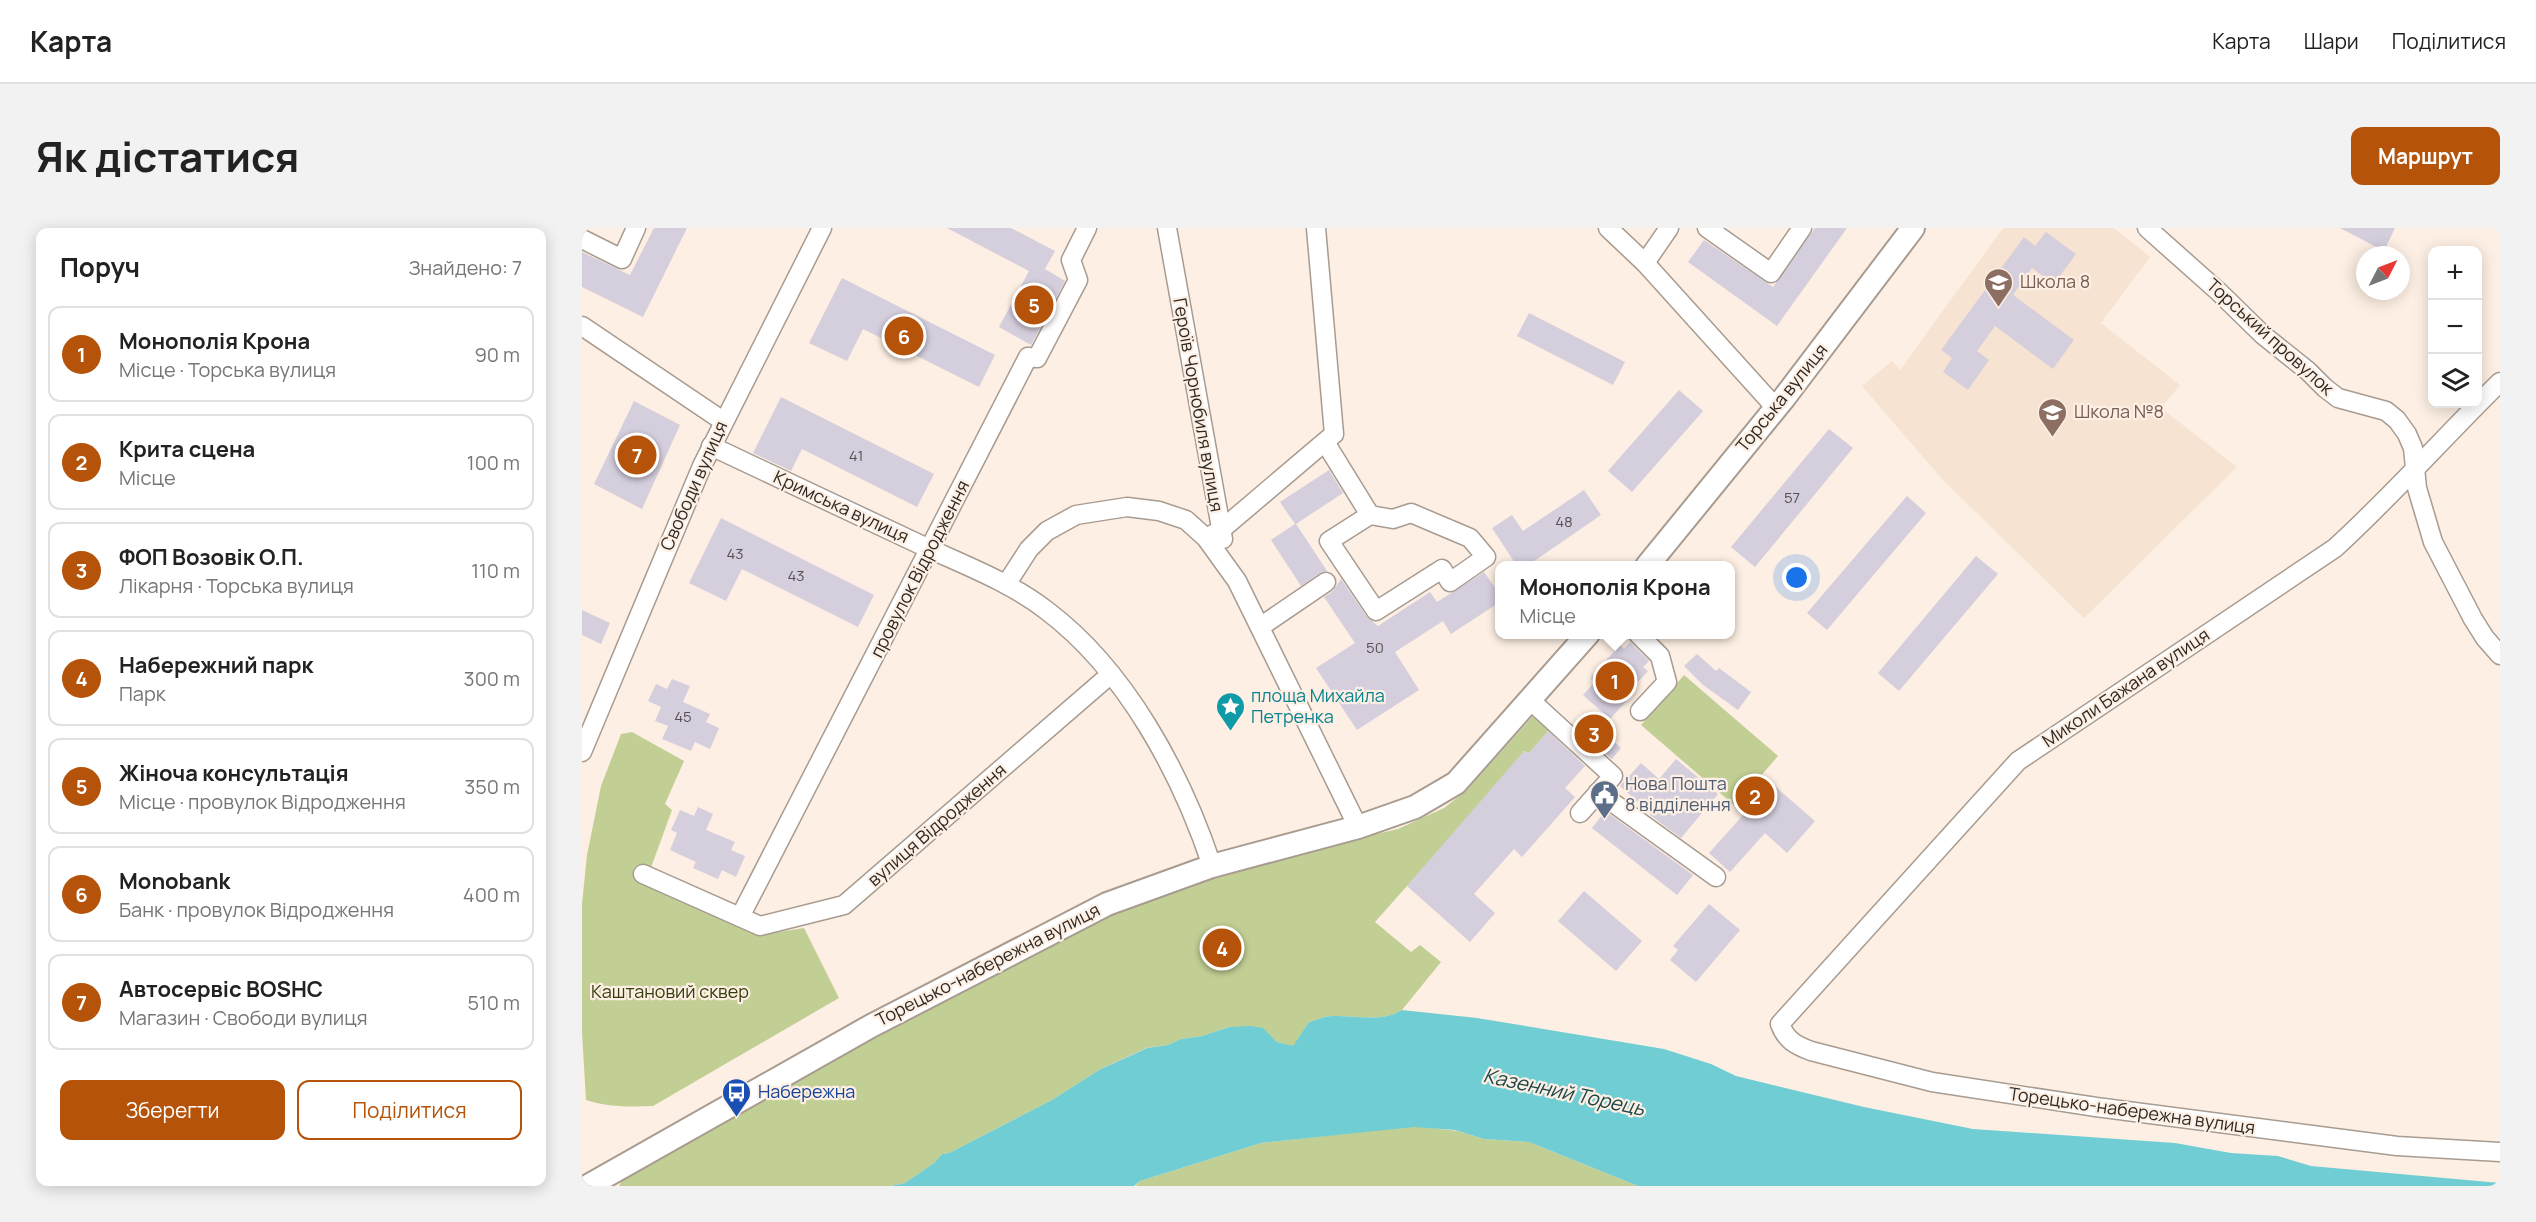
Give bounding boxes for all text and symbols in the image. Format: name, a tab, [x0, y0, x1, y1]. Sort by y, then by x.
text: Карта	[30, 22, 112, 60]
text: Карта	[2212, 27, 2271, 55]
text: Шари	[2304, 27, 2359, 55]
text: Поділитися	[2392, 27, 2506, 55]
text: Як дістатися	[36, 127, 299, 185]
button: Маршрут	[2351, 127, 2500, 185]
north arrow	[2356, 246, 2410, 300]
map controls	[2428, 246, 2482, 408]
button: +	[2428, 246, 2482, 300]
text: Поруч	[60, 249, 140, 285]
text: Знайдено: 7	[408, 254, 522, 281]
school or university icon: Школа 8	[1983, 266, 2015, 308]
place label: Школа 8	[2020, 269, 2090, 293]
street label: Торський провулок	[2202, 273, 2340, 401]
pin: 5	[1014, 282, 1054, 328]
street label: Героїв Чорнобиля вулиця	[1168, 296, 1230, 514]
button: −	[2428, 300, 2482, 354]
pin: 6	[884, 314, 924, 358]
text: Монополія Крона	[119, 326, 310, 356]
street label: Торська вулиця	[1730, 338, 1832, 457]
text: 1	[77, 341, 86, 368]
text: 90 m	[474, 341, 520, 368]
button: layers	[2428, 354, 2482, 408]
text: Місце · Торська вулиця	[119, 356, 336, 383]
school or university icon: Школа №8	[2037, 396, 2069, 438]
place label: Школа №8	[2074, 399, 2164, 423]
street label: Свободи вулиця	[654, 417, 732, 554]
pin: 7	[618, 432, 656, 478]
text: Крита сцена	[119, 434, 255, 464]
house number: 41	[849, 445, 863, 466]
text: 2	[76, 449, 87, 476]
text: 100 m	[467, 449, 520, 476]
text: Місце	[119, 464, 176, 491]
street label: Кримська вулиця	[770, 464, 913, 548]
street label: провулок Відродження	[864, 476, 974, 661]
house number: 57	[1784, 487, 1800, 508]
house number: 48	[1555, 511, 1573, 532]
text: ФОП Возовік О.П.	[119, 542, 304, 572]
house number: 43	[726, 543, 744, 564]
text: 3	[76, 557, 87, 584]
text: 110 m	[471, 557, 520, 584]
popup	[1495, 561, 1735, 639]
your location	[1782, 563, 1811, 592]
house number: 43	[787, 565, 805, 586]
text: Лікарня · Торська вулиця	[119, 572, 354, 599]
text: Монополія Крона	[1519, 572, 1711, 602]
text: Місце	[1519, 602, 1576, 629]
street label: Миколи Бажана вулиця	[2037, 622, 2214, 752]
house number: 50	[1366, 637, 1384, 658]
text: Набережний парк	[119, 650, 313, 680]
pin: 1	[1596, 658, 1634, 704]
text: 4	[75, 665, 88, 692]
text: 300 m	[464, 665, 520, 692]
text: Парк	[119, 680, 166, 707]
place label: площа Михайла Петренка	[1251, 683, 1385, 728]
place icon: площа Михайла Петренка	[1214, 690, 1246, 732]
house number: 45	[674, 706, 692, 727]
pin: 3	[1574, 712, 1614, 756]
street label: вулиця Відродження	[862, 757, 1011, 891]
text: Жіноча консультація	[119, 758, 349, 788]
place label: Нова Пошта 8 відділення	[1625, 771, 1731, 816]
text: 5	[76, 773, 87, 800]
text: 350 m	[464, 773, 520, 800]
pin: 2	[1736, 774, 1774, 818]
public building icon: Нова Пошта 8 відділення	[1588, 778, 1620, 820]
text: Місце · провулок Відродження	[119, 788, 406, 815]
text: Monobank	[119, 866, 230, 896]
text: 6	[75, 881, 88, 908]
text: 400 m	[463, 881, 520, 908]
text: Банк · провулок Відродження	[119, 896, 394, 923]
street label: Торецько-набережна вулиця	[871, 897, 1104, 1031]
pin: 4	[1202, 926, 1242, 970]
text: Автосервіс BOSHC	[119, 974, 323, 1004]
park label: Каштановий сквер	[591, 979, 749, 1003]
text: 7	[76, 989, 87, 1016]
text: 510 m	[467, 989, 520, 1016]
text: Магазин · Свободи вулиця	[119, 1004, 368, 1031]
water label: Казенний Торець	[1481, 1061, 1647, 1122]
bus stop icon: Набережна	[721, 1076, 753, 1118]
place label: Набережна	[758, 1079, 855, 1103]
button: Зберегти	[60, 1080, 285, 1140]
button: Поділитися	[297, 1080, 522, 1140]
street label: Торецько-набережна вулиця	[2007, 1081, 2257, 1139]

